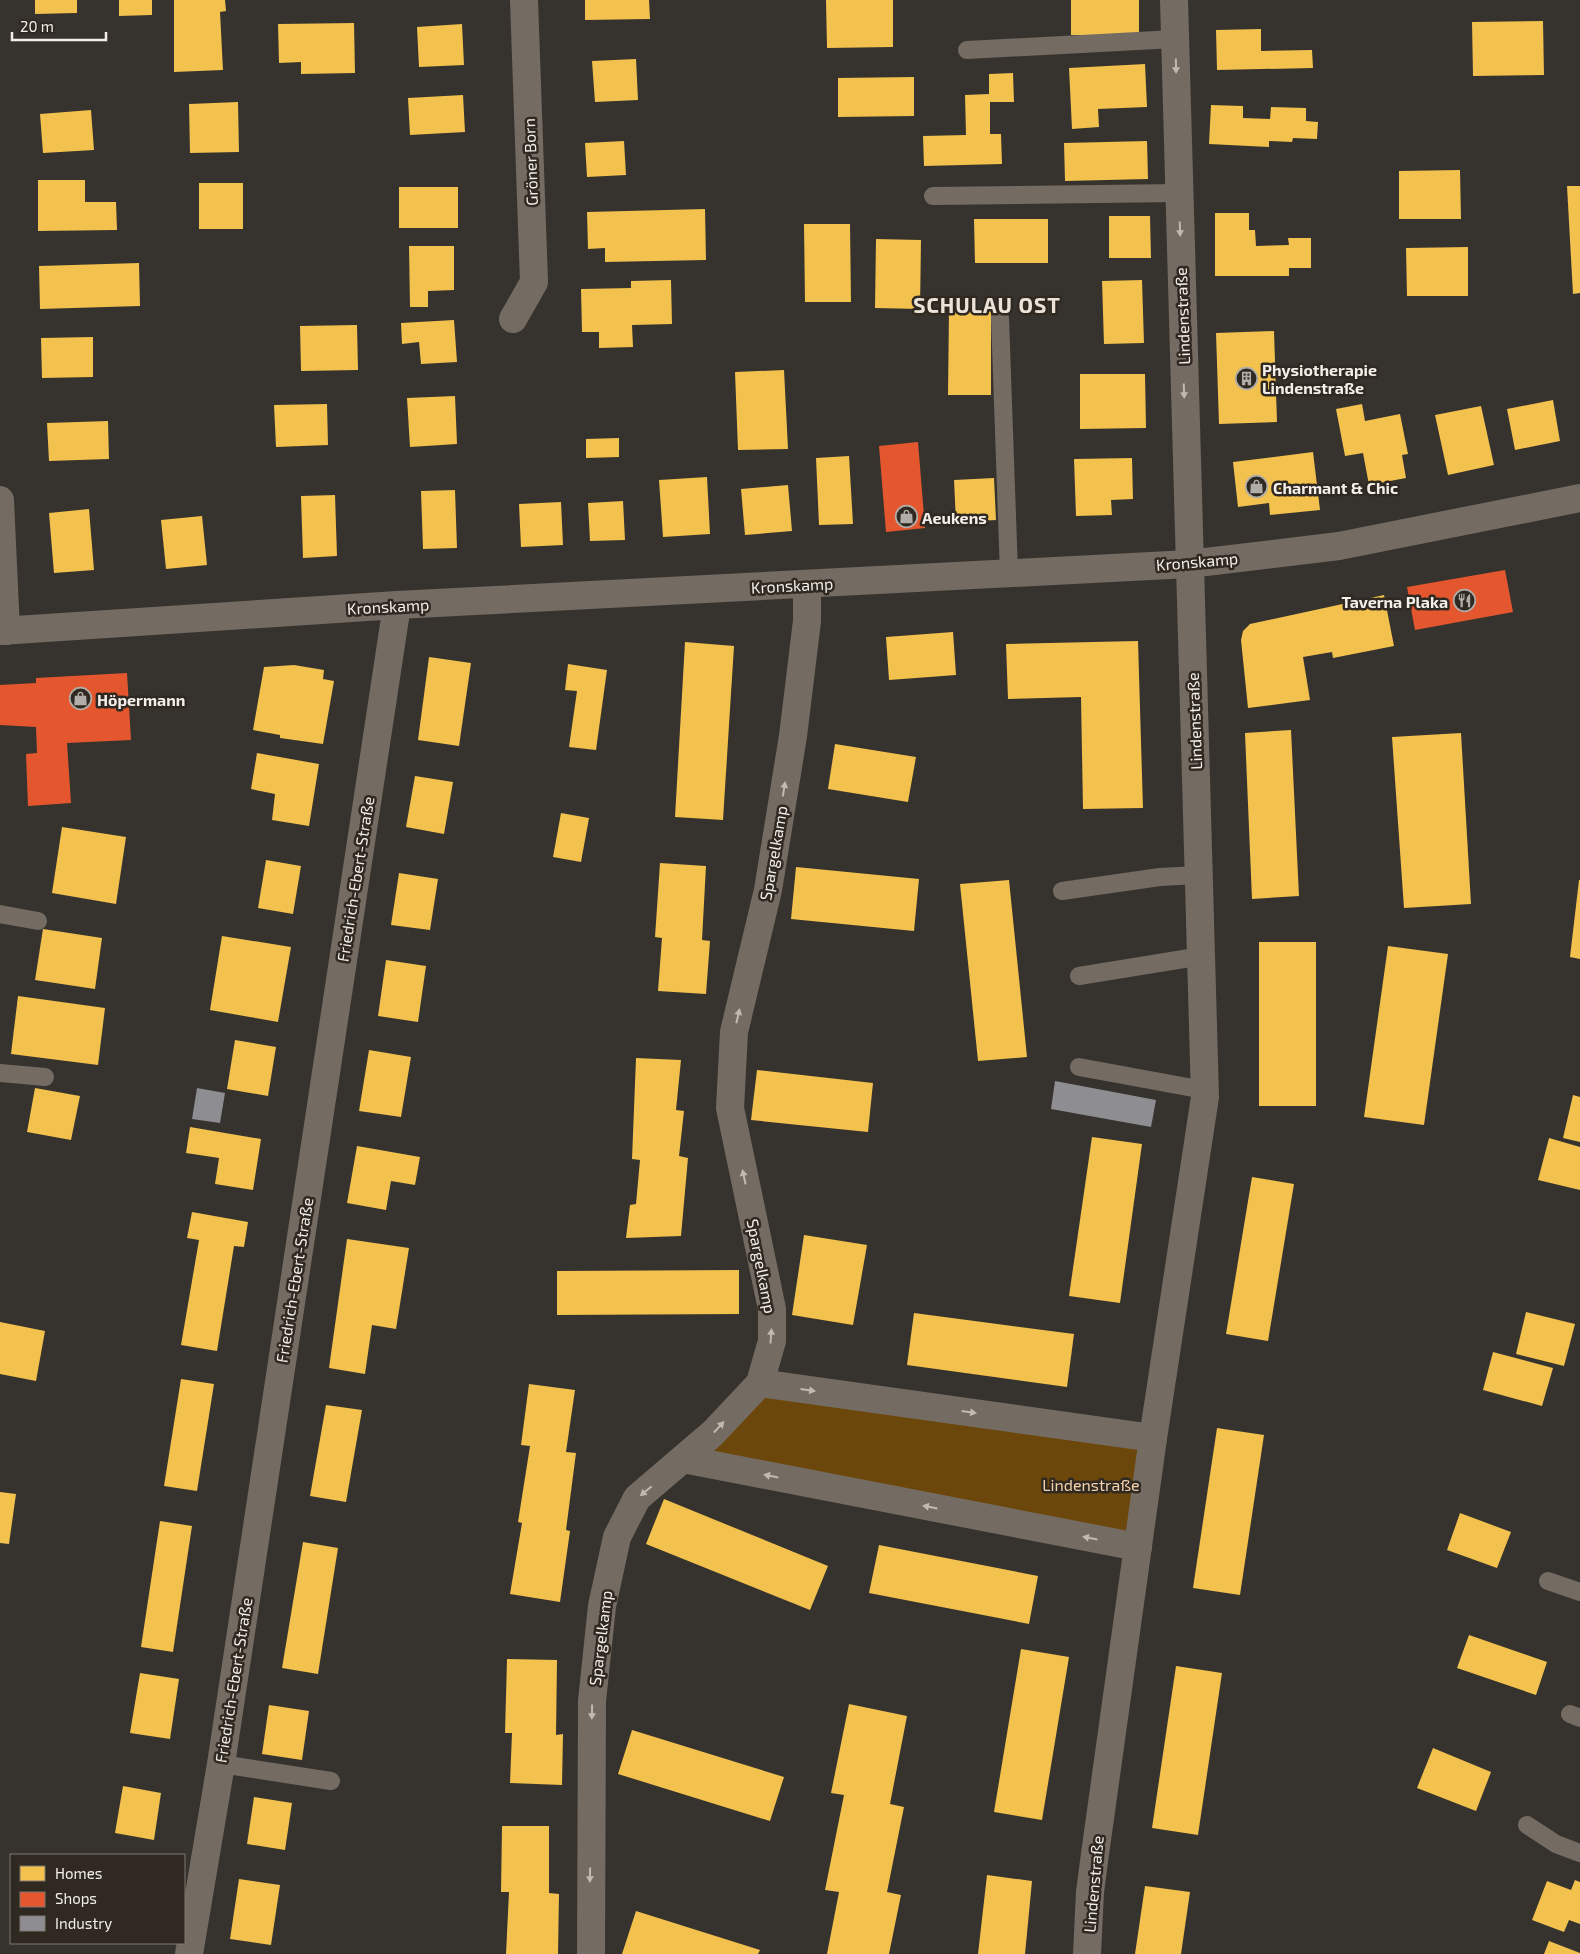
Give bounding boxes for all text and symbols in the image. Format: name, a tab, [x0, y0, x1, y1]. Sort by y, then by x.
scale bar	[12, 10, 106, 42]
text: 20 m	[20, 17, 54, 35]
one-way arrow	[1172, 58, 1180, 74]
street label: Gröner Born	[519, 118, 541, 206]
one-way arrow	[1176, 221, 1184, 237]
street label: Lindenstraße	[1171, 267, 1193, 365]
district label: SCHULAU OST	[913, 292, 1061, 317]
place label: Physiotherapie Lindenstraße	[1262, 360, 1377, 397]
building icon: Physiotherapie Lindenstraße	[1234, 366, 1258, 390]
one-way arrow	[1180, 383, 1188, 399]
shop icon: Charmant & Chic	[1245, 475, 1269, 499]
place label: Charmant & Chic	[1273, 478, 1398, 497]
shop icon: Aeukens	[894, 505, 918, 529]
place label: Aeukens	[922, 508, 987, 527]
street label: Kronskamp	[1155, 548, 1239, 574]
street label: Kronskamp	[750, 573, 834, 597]
restaurant icon: Taverna Plaka	[1452, 589, 1476, 613]
place label: Taverna Plaka	[1341, 592, 1448, 611]
street label: Kronskamp	[346, 594, 430, 618]
street label: Lindenstraße	[1183, 672, 1205, 770]
shop icon: Höpermann	[69, 687, 93, 711]
place label: Höpermann	[97, 690, 185, 709]
one-way arrow	[781, 780, 789, 796]
street label: Friedrich-Ebert-Straße	[333, 795, 377, 963]
street label: Spargelkamp	[755, 804, 791, 902]
one-way arrow	[734, 1009, 742, 1024]
one-way arrow	[740, 1168, 748, 1184]
street label: Friedrich-Ebert-Straße	[272, 1196, 316, 1364]
street label: Spargelkamp	[744, 1217, 780, 1315]
one-way arrow	[768, 1328, 776, 1344]
one-way arrow	[801, 1386, 817, 1394]
one-way arrow	[962, 1409, 978, 1417]
one-way arrow	[713, 1421, 725, 1433]
one-way arrow	[763, 1472, 778, 1480]
park label: Lindenstraße	[1042, 1475, 1140, 1494]
one-way arrow	[639, 1485, 652, 1496]
one-way arrow	[923, 1503, 938, 1511]
one-way arrow	[1082, 1534, 1097, 1542]
street label: Spargelkamp	[585, 1589, 615, 1687]
street label: Friedrich-Ebert-Straße	[211, 1596, 255, 1764]
one-way arrow	[588, 1704, 596, 1720]
street label: Lindenstraße	[1079, 1835, 1107, 1933]
legend	[10, 1854, 185, 1944]
text: Homes	[55, 1864, 102, 1882]
one-way arrow	[586, 1867, 594, 1883]
text: Shops	[55, 1889, 97, 1907]
text: Industry	[55, 1914, 112, 1932]

